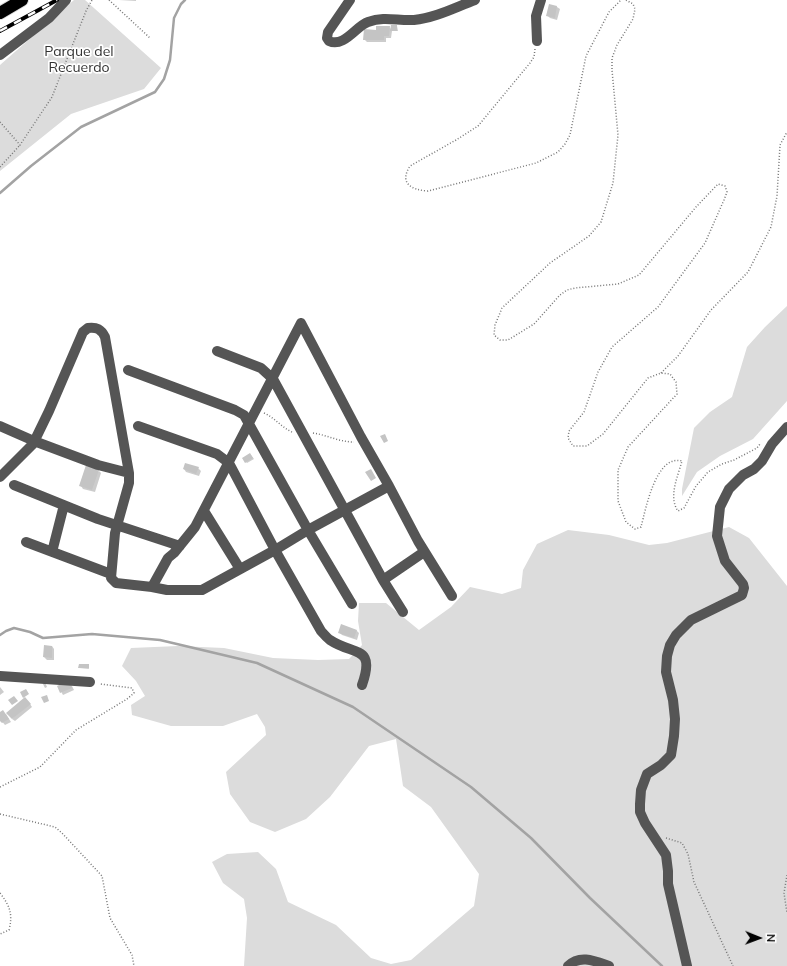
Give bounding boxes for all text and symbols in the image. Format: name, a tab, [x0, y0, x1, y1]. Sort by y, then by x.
park label: Parque del Recuerdo	[44, 44, 114, 76]
north arrow	[739, 918, 779, 958]
text: N	[764, 934, 778, 942]

